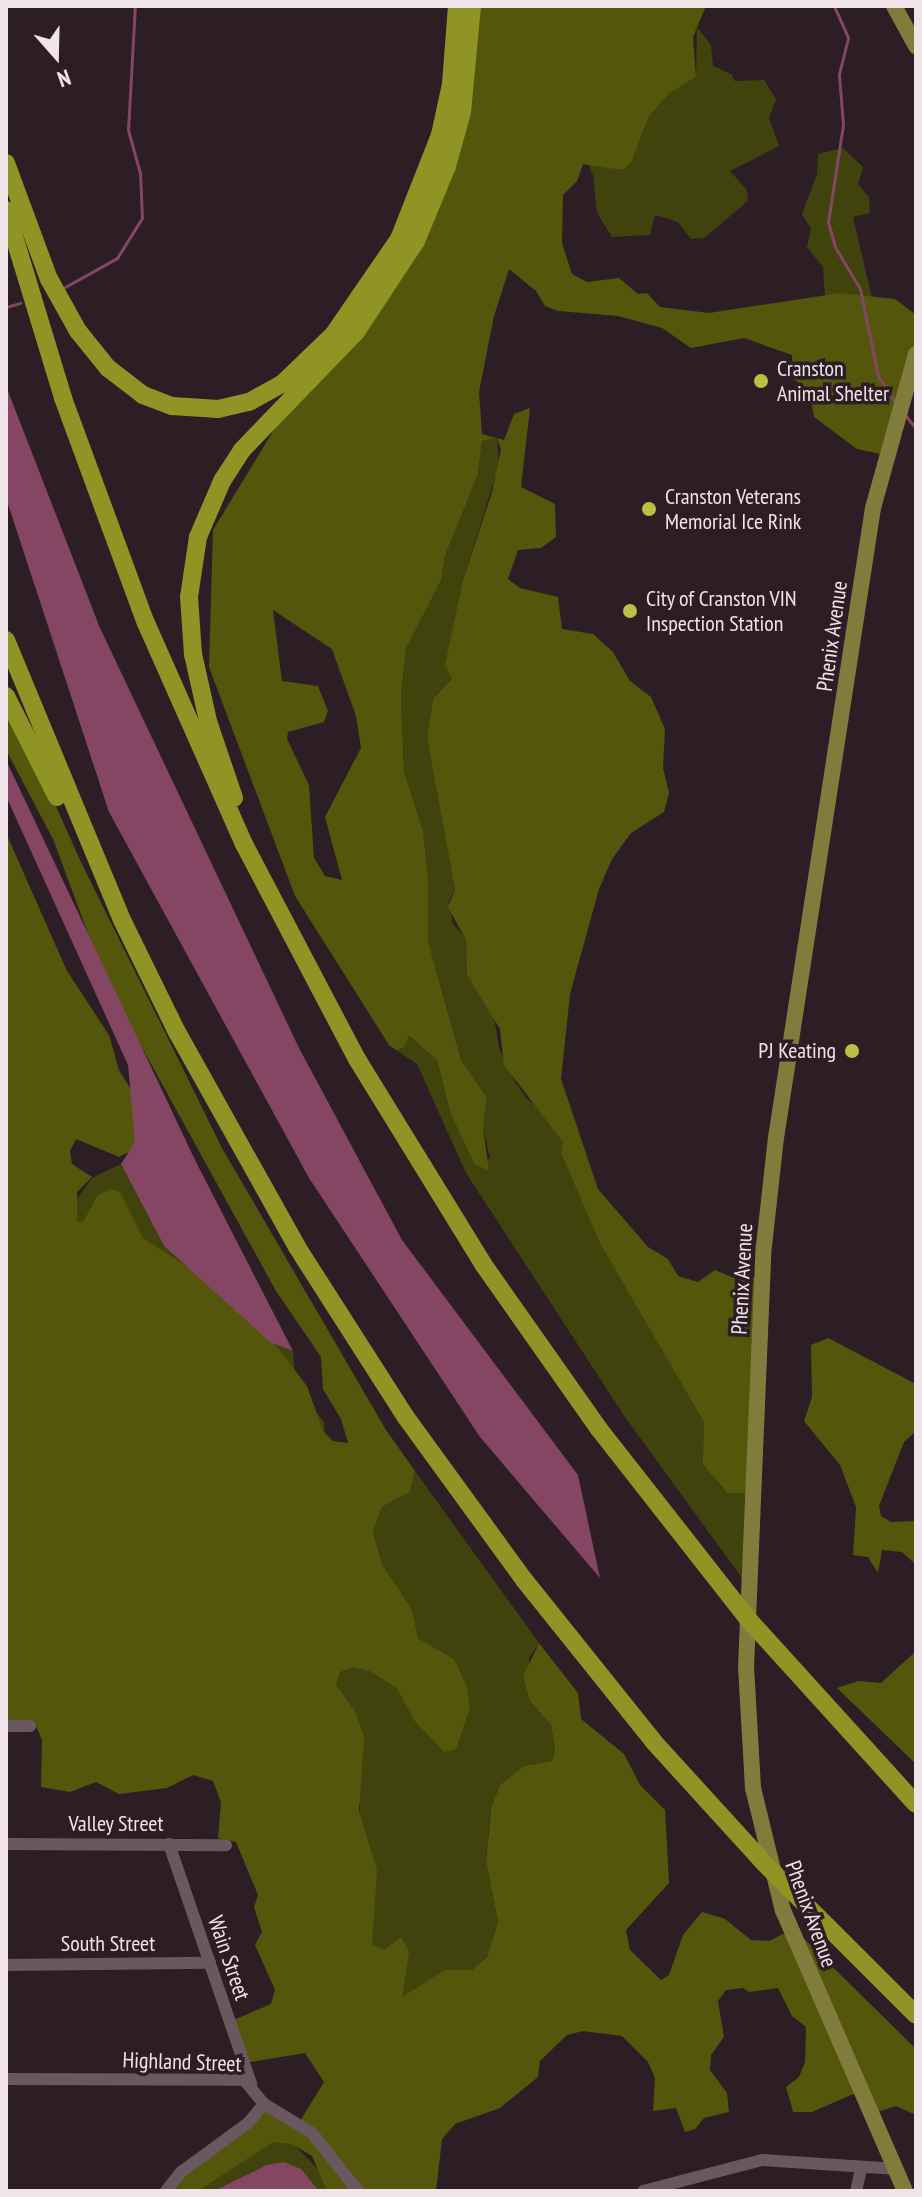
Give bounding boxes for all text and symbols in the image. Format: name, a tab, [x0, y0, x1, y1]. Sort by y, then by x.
north arrow	[16, 16, 96, 96]
text: N	[54, 63, 75, 94]
place label: Cranston Animal Shelter	[777, 355, 889, 406]
marker: Cranston Animal Shelter	[752, 372, 770, 390]
place label: Cranston Veterans Memorial Ice Rink	[665, 483, 801, 534]
marker: Cranston Veterans Memorial Ice Rink	[640, 500, 658, 518]
street label: Phenix Avenue	[811, 578, 853, 694]
place label: City of Cranston VIN Inspection Station	[646, 585, 798, 636]
marker: City of Cranston VIN Inspection Station	[621, 602, 639, 620]
place label: PJ Keating	[758, 1038, 836, 1064]
marker: PJ Keating	[843, 1042, 861, 1060]
street label: Phenix Avenue	[726, 1222, 758, 1336]
street label: Valley Street	[68, 1811, 164, 1837]
street label: Phenix Avenue	[779, 1857, 843, 1971]
street label: Wain Street	[202, 1912, 256, 2004]
street label: South Street	[61, 1931, 155, 1957]
street label: Highland Street	[122, 2047, 242, 2077]

